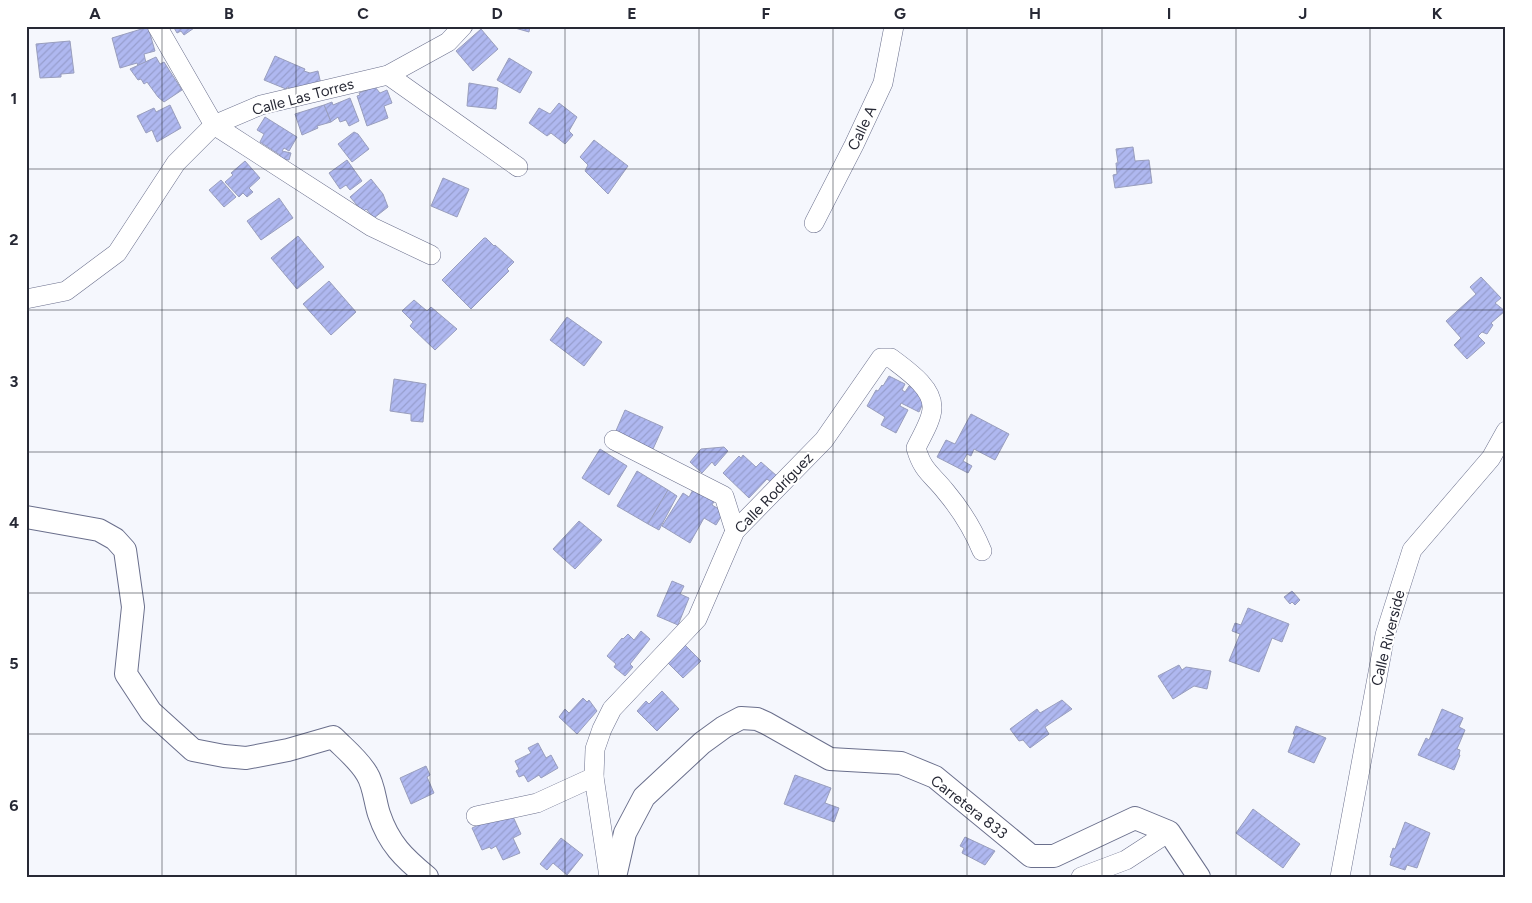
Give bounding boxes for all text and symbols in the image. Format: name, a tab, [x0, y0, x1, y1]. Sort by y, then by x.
text: A	[89, 4, 101, 23]
text: B	[224, 4, 234, 23]
text: C	[357, 4, 369, 23]
text: D	[491, 4, 503, 23]
text: E	[627, 4, 637, 23]
text: F	[762, 4, 771, 23]
text: G	[894, 4, 906, 23]
text: H	[1029, 4, 1041, 23]
text: I	[1167, 4, 1171, 23]
text: J	[1299, 4, 1307, 23]
text: K	[1432, 4, 1443, 23]
street label: Calle Las Torres	[250, 75, 356, 119]
text: 1	[11, 89, 17, 108]
street label: Calle A	[844, 103, 880, 153]
text: 2	[9, 230, 19, 249]
text: 3	[10, 372, 19, 391]
street label: Calle Rodríguez	[731, 449, 817, 537]
text: 4	[9, 513, 19, 532]
street label: Calle Riverside	[1367, 588, 1409, 688]
text: 5	[9, 654, 19, 673]
street label: Carretera 833	[927, 771, 1011, 843]
text: 6	[9, 796, 19, 815]

